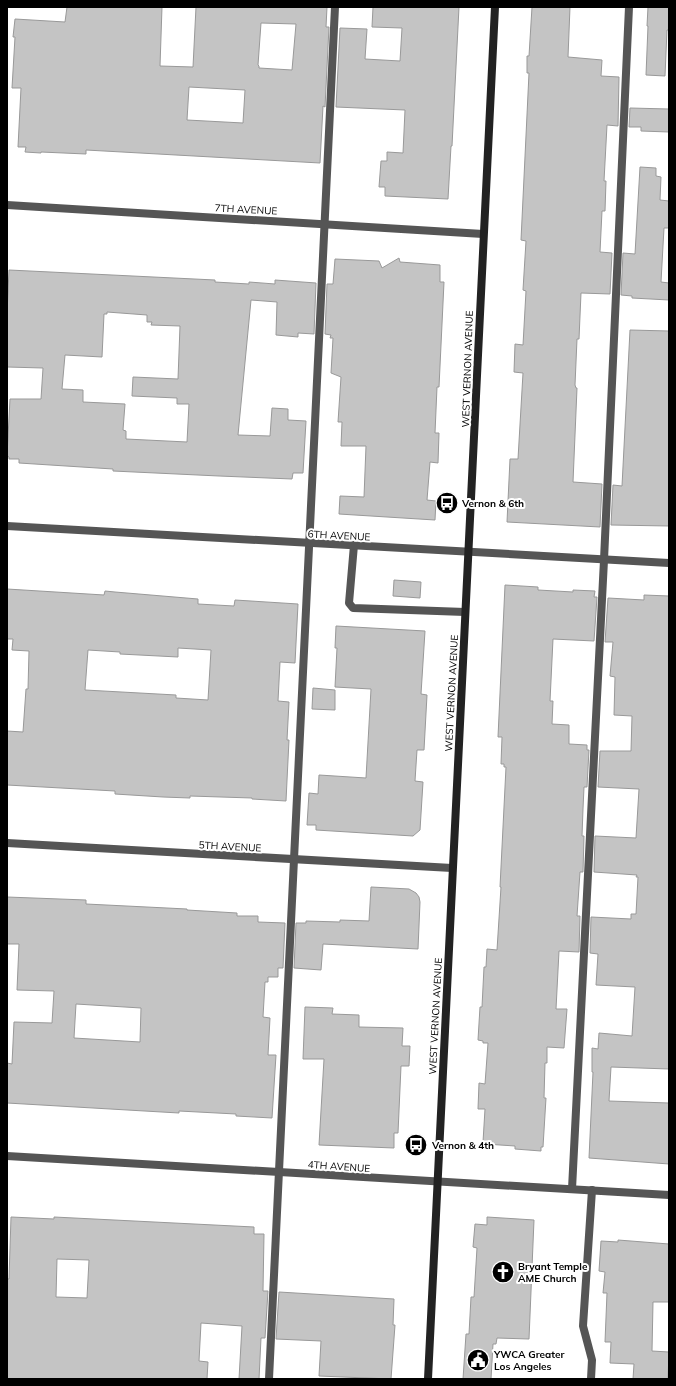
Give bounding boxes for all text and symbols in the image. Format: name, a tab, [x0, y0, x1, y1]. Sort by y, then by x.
street label: 7TH AVENUE	[214, 201, 278, 218]
street label: WEST VERNON AVENUE	[459, 310, 476, 428]
bus stop icon: Vernon & 6th	[434, 490, 460, 516]
place label: Vernon & 6th	[461, 497, 524, 510]
street label: 6TH AVENUE	[307, 527, 371, 544]
street label: WEST VERNON AVENUE	[442, 634, 461, 752]
street label: 5TH AVENUE	[198, 838, 262, 855]
street label: WEST VERNON AVENUE	[426, 957, 445, 1075]
bus stop icon: Vernon & 4th	[403, 1132, 429, 1158]
place label: Vernon & 4th	[431, 1139, 494, 1152]
street label: 4TH AVENUE	[307, 1158, 371, 1175]
church icon: Bryant Temple AME Church	[490, 1259, 516, 1285]
place label: Bryant Temple AME Church	[518, 1260, 588, 1285]
public building icon: YWCA Greater Los Angeles	[465, 1347, 491, 1373]
place label: YWCA Greater Los Angeles	[493, 1348, 564, 1373]

